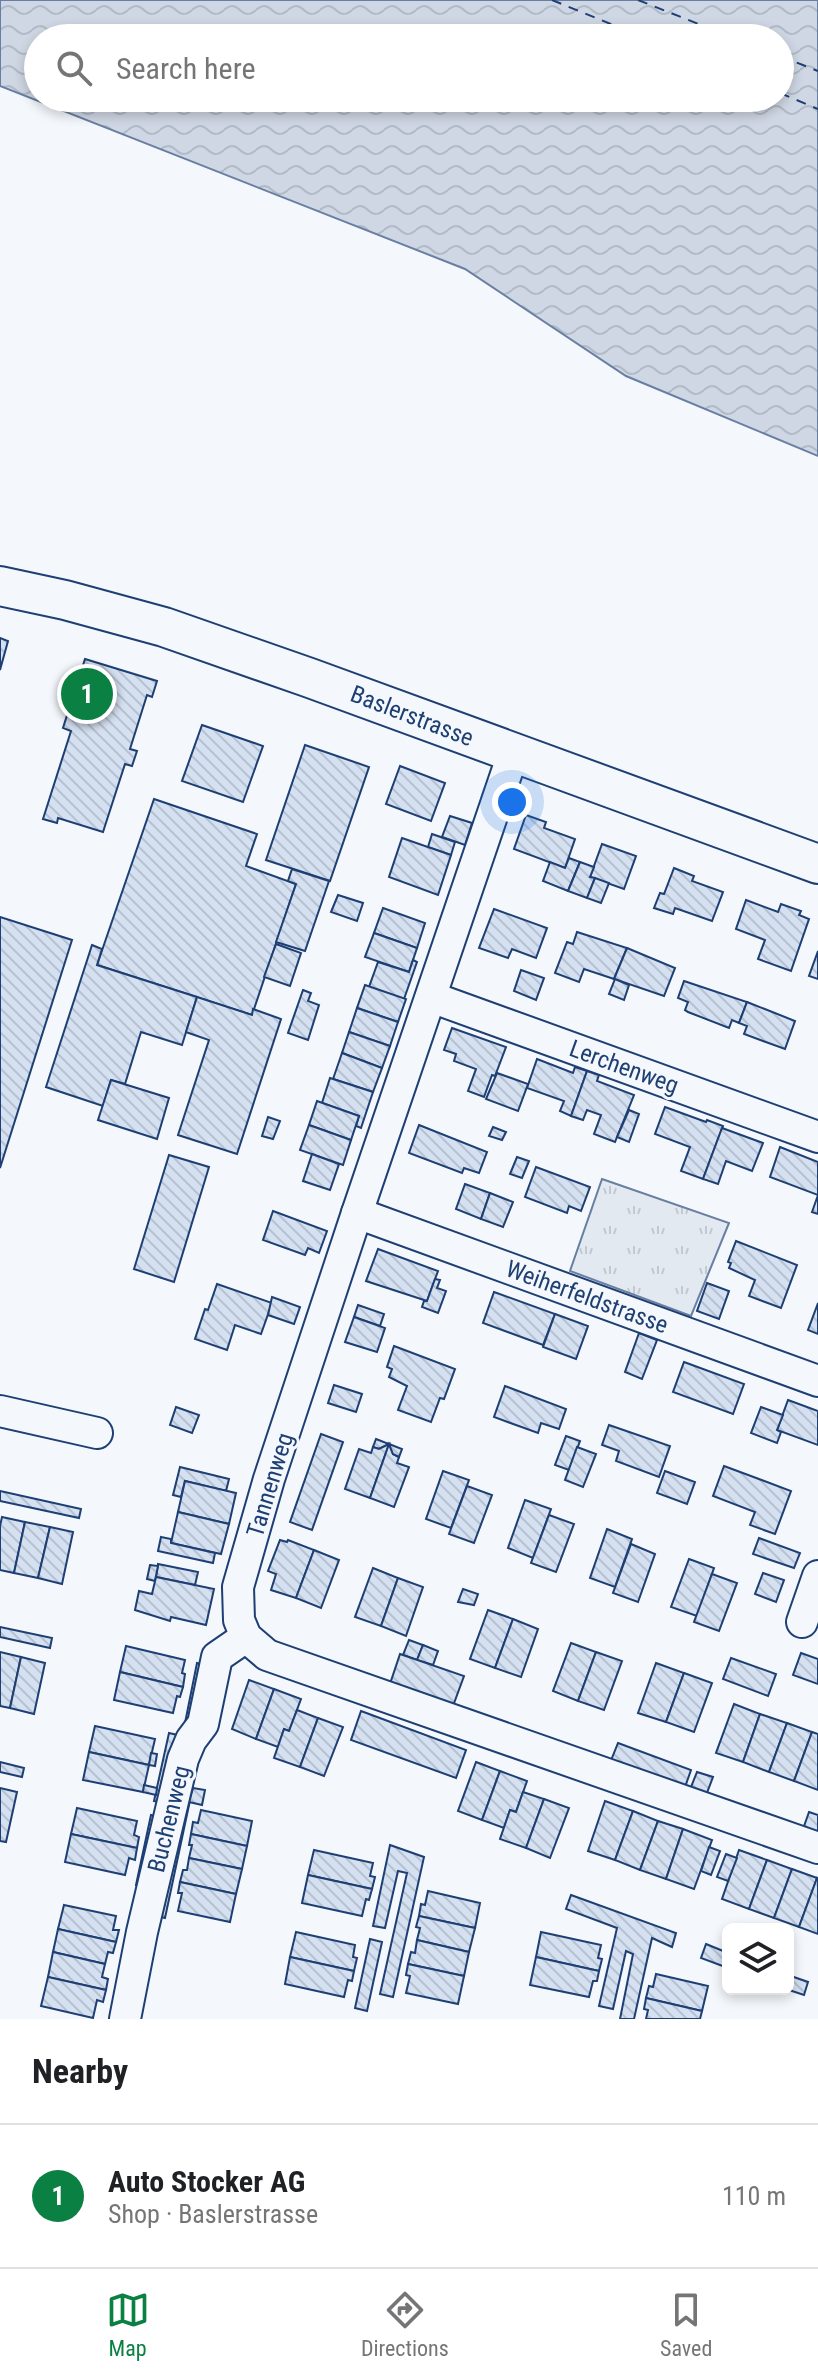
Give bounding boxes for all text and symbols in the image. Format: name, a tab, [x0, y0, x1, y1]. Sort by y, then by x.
search box	[24, 24, 794, 112]
icon: search	[52, 46, 96, 90]
text: Search here	[116, 51, 256, 86]
pin: 1	[61, 664, 113, 724]
street label: Baslerstrasse	[347, 680, 477, 752]
your location	[492, 782, 532, 822]
street label: Lerchenweg	[566, 1034, 682, 1100]
street label: Weiherfeldstrasse	[502, 1255, 672, 1339]
street label: Tannenweg	[241, 1430, 299, 1540]
street label: Buchenweg	[142, 1763, 196, 1875]
map controls	[722, 1923, 794, 1995]
button: layers	[722, 1923, 794, 1995]
text: Nearby	[32, 2051, 128, 2091]
text: Auto Stocker AG	[108, 2164, 305, 2199]
text: 1	[51, 2181, 65, 2211]
text: 110 m	[722, 2181, 786, 2211]
text: Shop · Baslerstrasse	[108, 2199, 318, 2229]
tab: Map	[106, 2288, 150, 2361]
tab: Directions	[361, 2288, 449, 2361]
tab: Saved	[660, 2288, 712, 2361]

